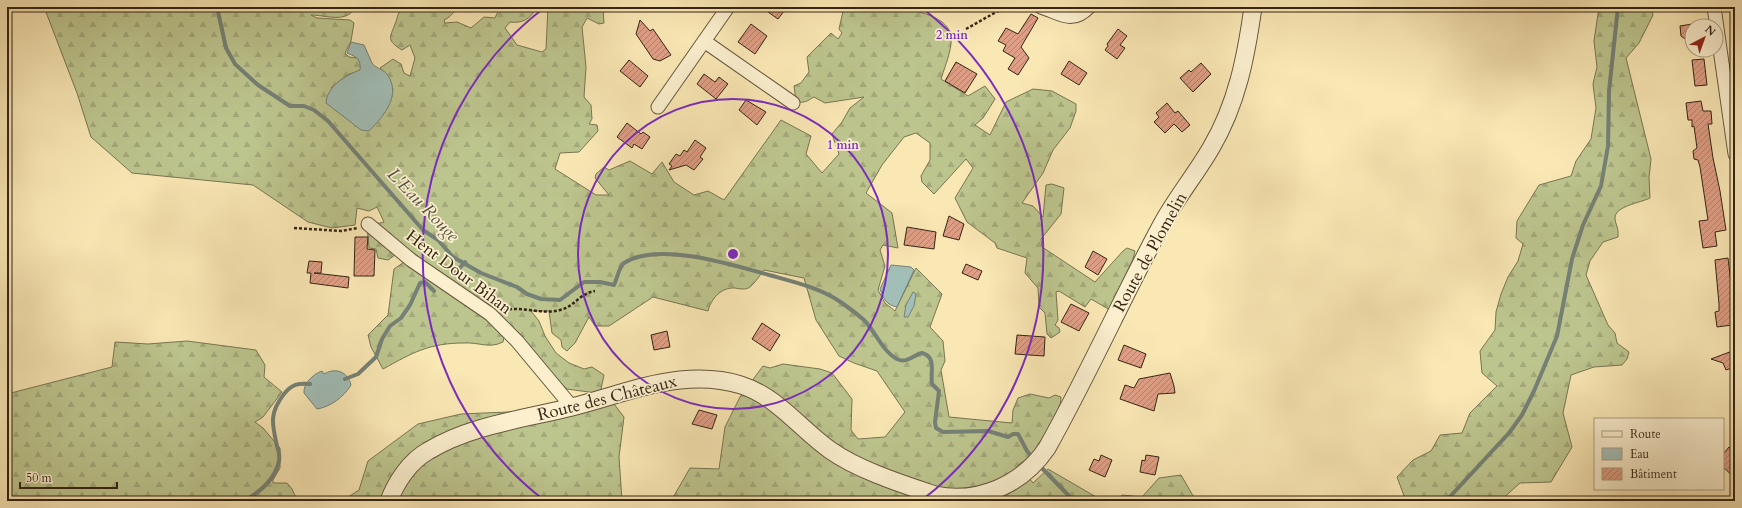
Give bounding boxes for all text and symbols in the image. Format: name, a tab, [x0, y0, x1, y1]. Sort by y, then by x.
north arrow	[1684, 18, 1724, 58]
text: N	[1702, 22, 1719, 40]
text: 2 min	[936, 27, 968, 43]
text: 1 min	[827, 137, 859, 153]
water label: L'Eau Rouge	[381, 163, 465, 248]
street label: Route de Plomelin	[1108, 188, 1193, 316]
street label: Hent Dour Bihan	[401, 225, 517, 320]
centre of rings	[726, 247, 740, 261]
street label: Route des Châteaux	[535, 369, 680, 426]
legend	[1594, 418, 1724, 490]
text: Route	[1630, 426, 1661, 442]
text: Eau	[1630, 446, 1650, 462]
scale bar	[20, 464, 117, 490]
text: Bâtiment	[1630, 466, 1677, 482]
text: 50 m	[26, 470, 53, 486]

